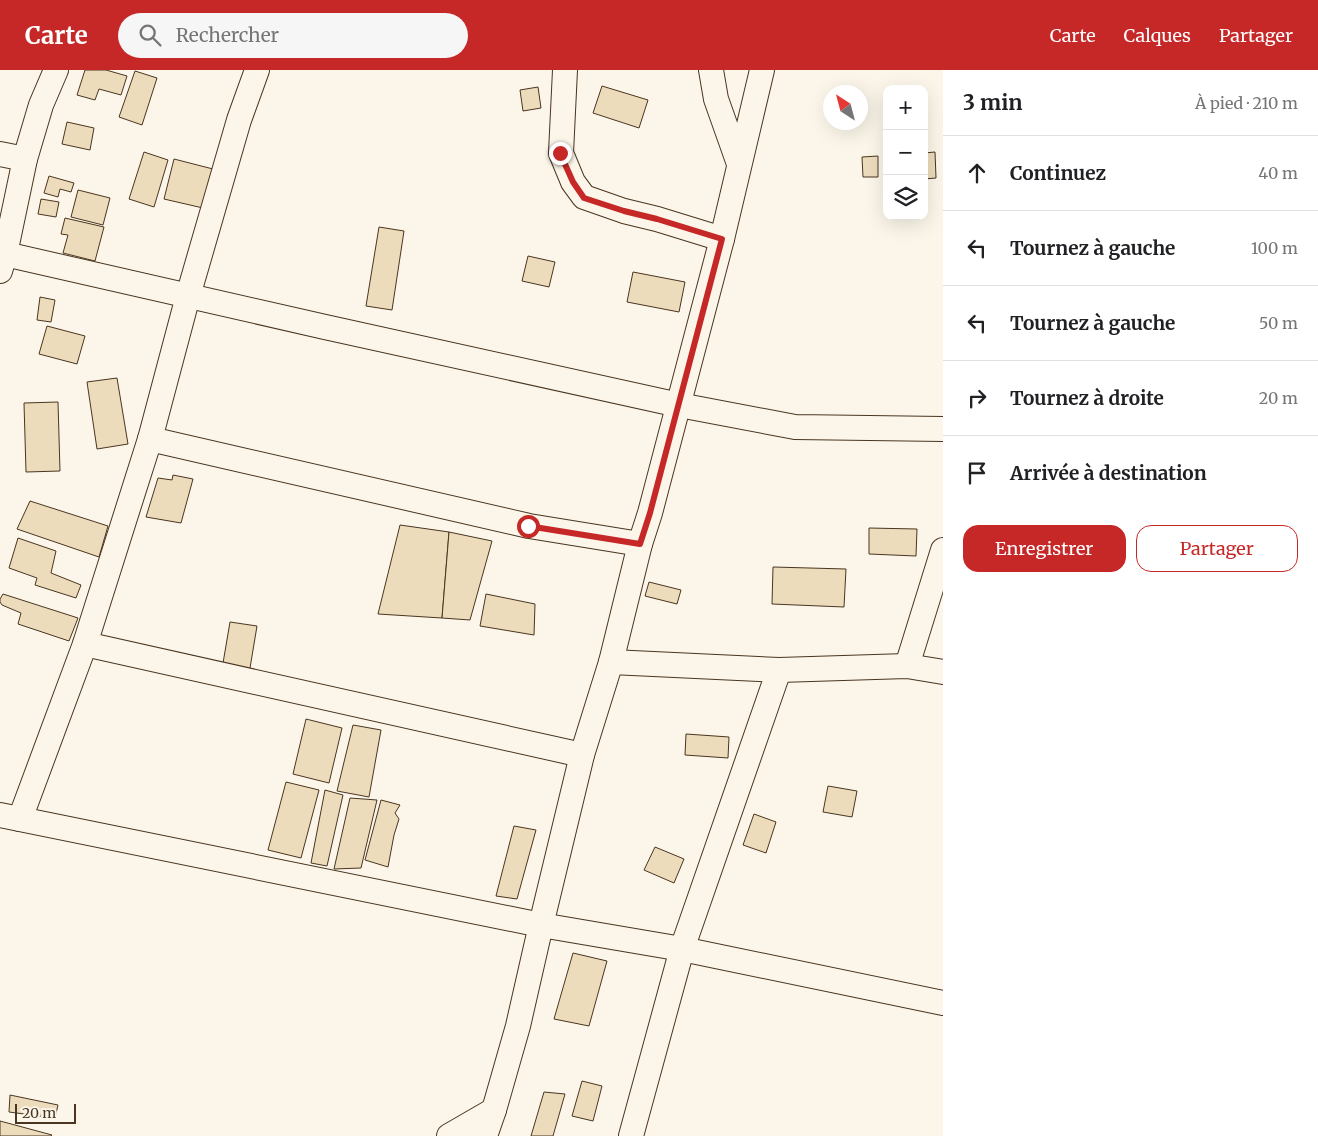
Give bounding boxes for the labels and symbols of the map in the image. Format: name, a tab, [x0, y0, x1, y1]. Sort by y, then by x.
north arrow	[823, 85, 868, 130]
route end	[549, 142, 572, 165]
route start	[517, 515, 540, 538]
scale bar	[15, 1101, 76, 1124]

